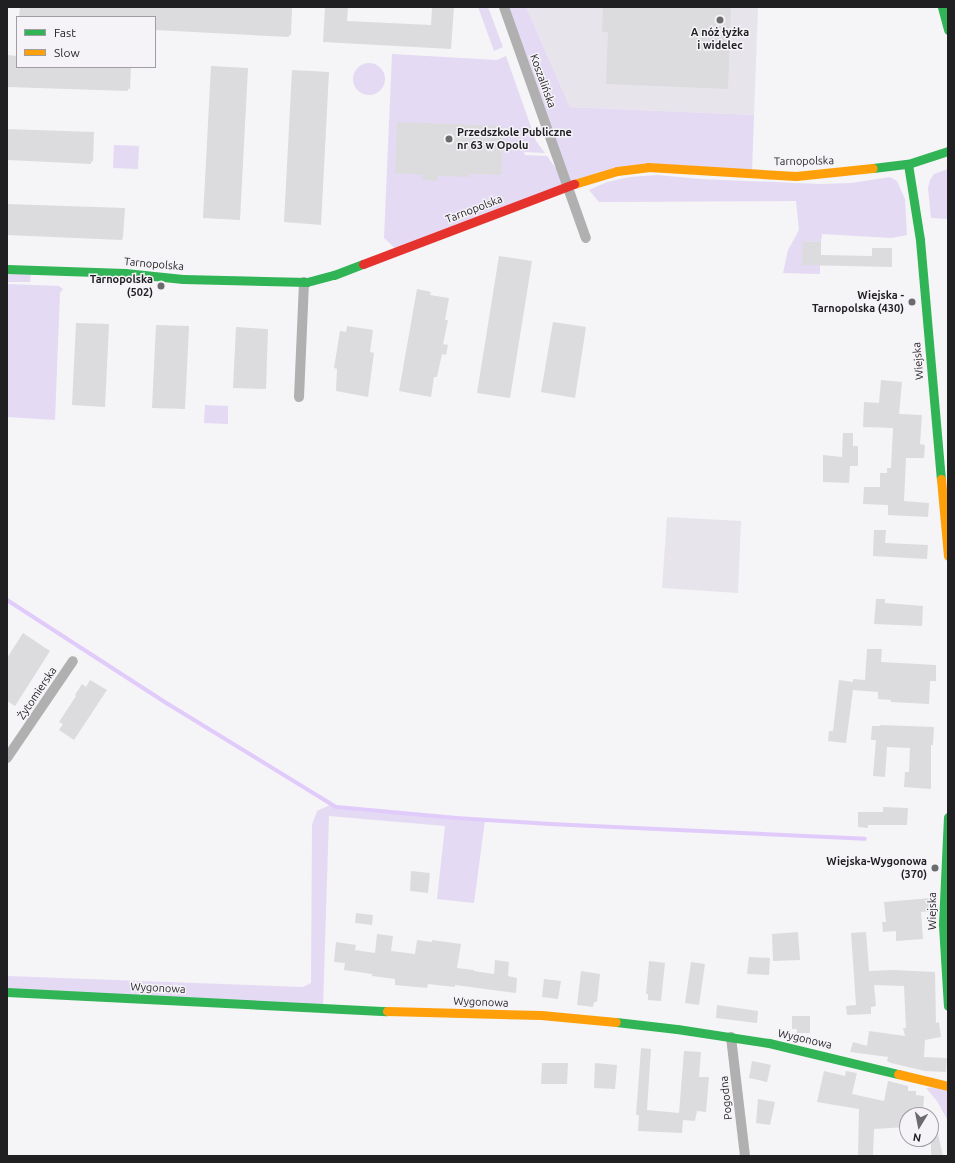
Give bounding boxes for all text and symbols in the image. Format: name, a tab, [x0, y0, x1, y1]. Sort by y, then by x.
marker: A nóż łyżka i widelec	[715, 15, 725, 25]
legend	[16, 16, 156, 68]
text: Fast	[54, 26, 76, 39]
place label: A nóż łyżka i widelec	[691, 26, 749, 52]
text: Slow	[54, 46, 80, 59]
street label: Koszalińska	[527, 52, 559, 110]
place label: Przedszkole Publiczne nr 63 w Opolu	[457, 126, 572, 152]
marker: Przedszkole Publiczne nr 63 w Opolu	[444, 134, 454, 144]
street label: Tarnopolska	[774, 154, 834, 168]
street label: Tarnopolska	[444, 192, 504, 226]
street label: Tarnopolska	[124, 255, 184, 273]
place label: Tarnopolska (502)	[90, 273, 153, 299]
marker: Tarnopolska (502)	[156, 281, 166, 291]
place label: Wiejska - Tarnopolska (430)	[812, 289, 904, 315]
marker: Wiejska - Tarnopolska (430)	[907, 297, 917, 307]
street label: Wiejska	[910, 342, 926, 380]
street label: Żytomierska	[15, 664, 59, 722]
place label: Wiejska-Wygonowa (370)	[826, 855, 927, 881]
marker: Wiejska-Wygonowa (370)	[930, 863, 940, 873]
street label: Wiejska	[925, 892, 939, 930]
street label: Wygonowa	[130, 980, 186, 996]
street label: Wygonowa	[453, 994, 509, 1010]
street label: Wygonowa	[777, 1026, 833, 1052]
street label: Pogodna	[717, 1075, 735, 1121]
north arrow	[899, 1107, 939, 1147]
text: N	[912, 1131, 922, 1144]

